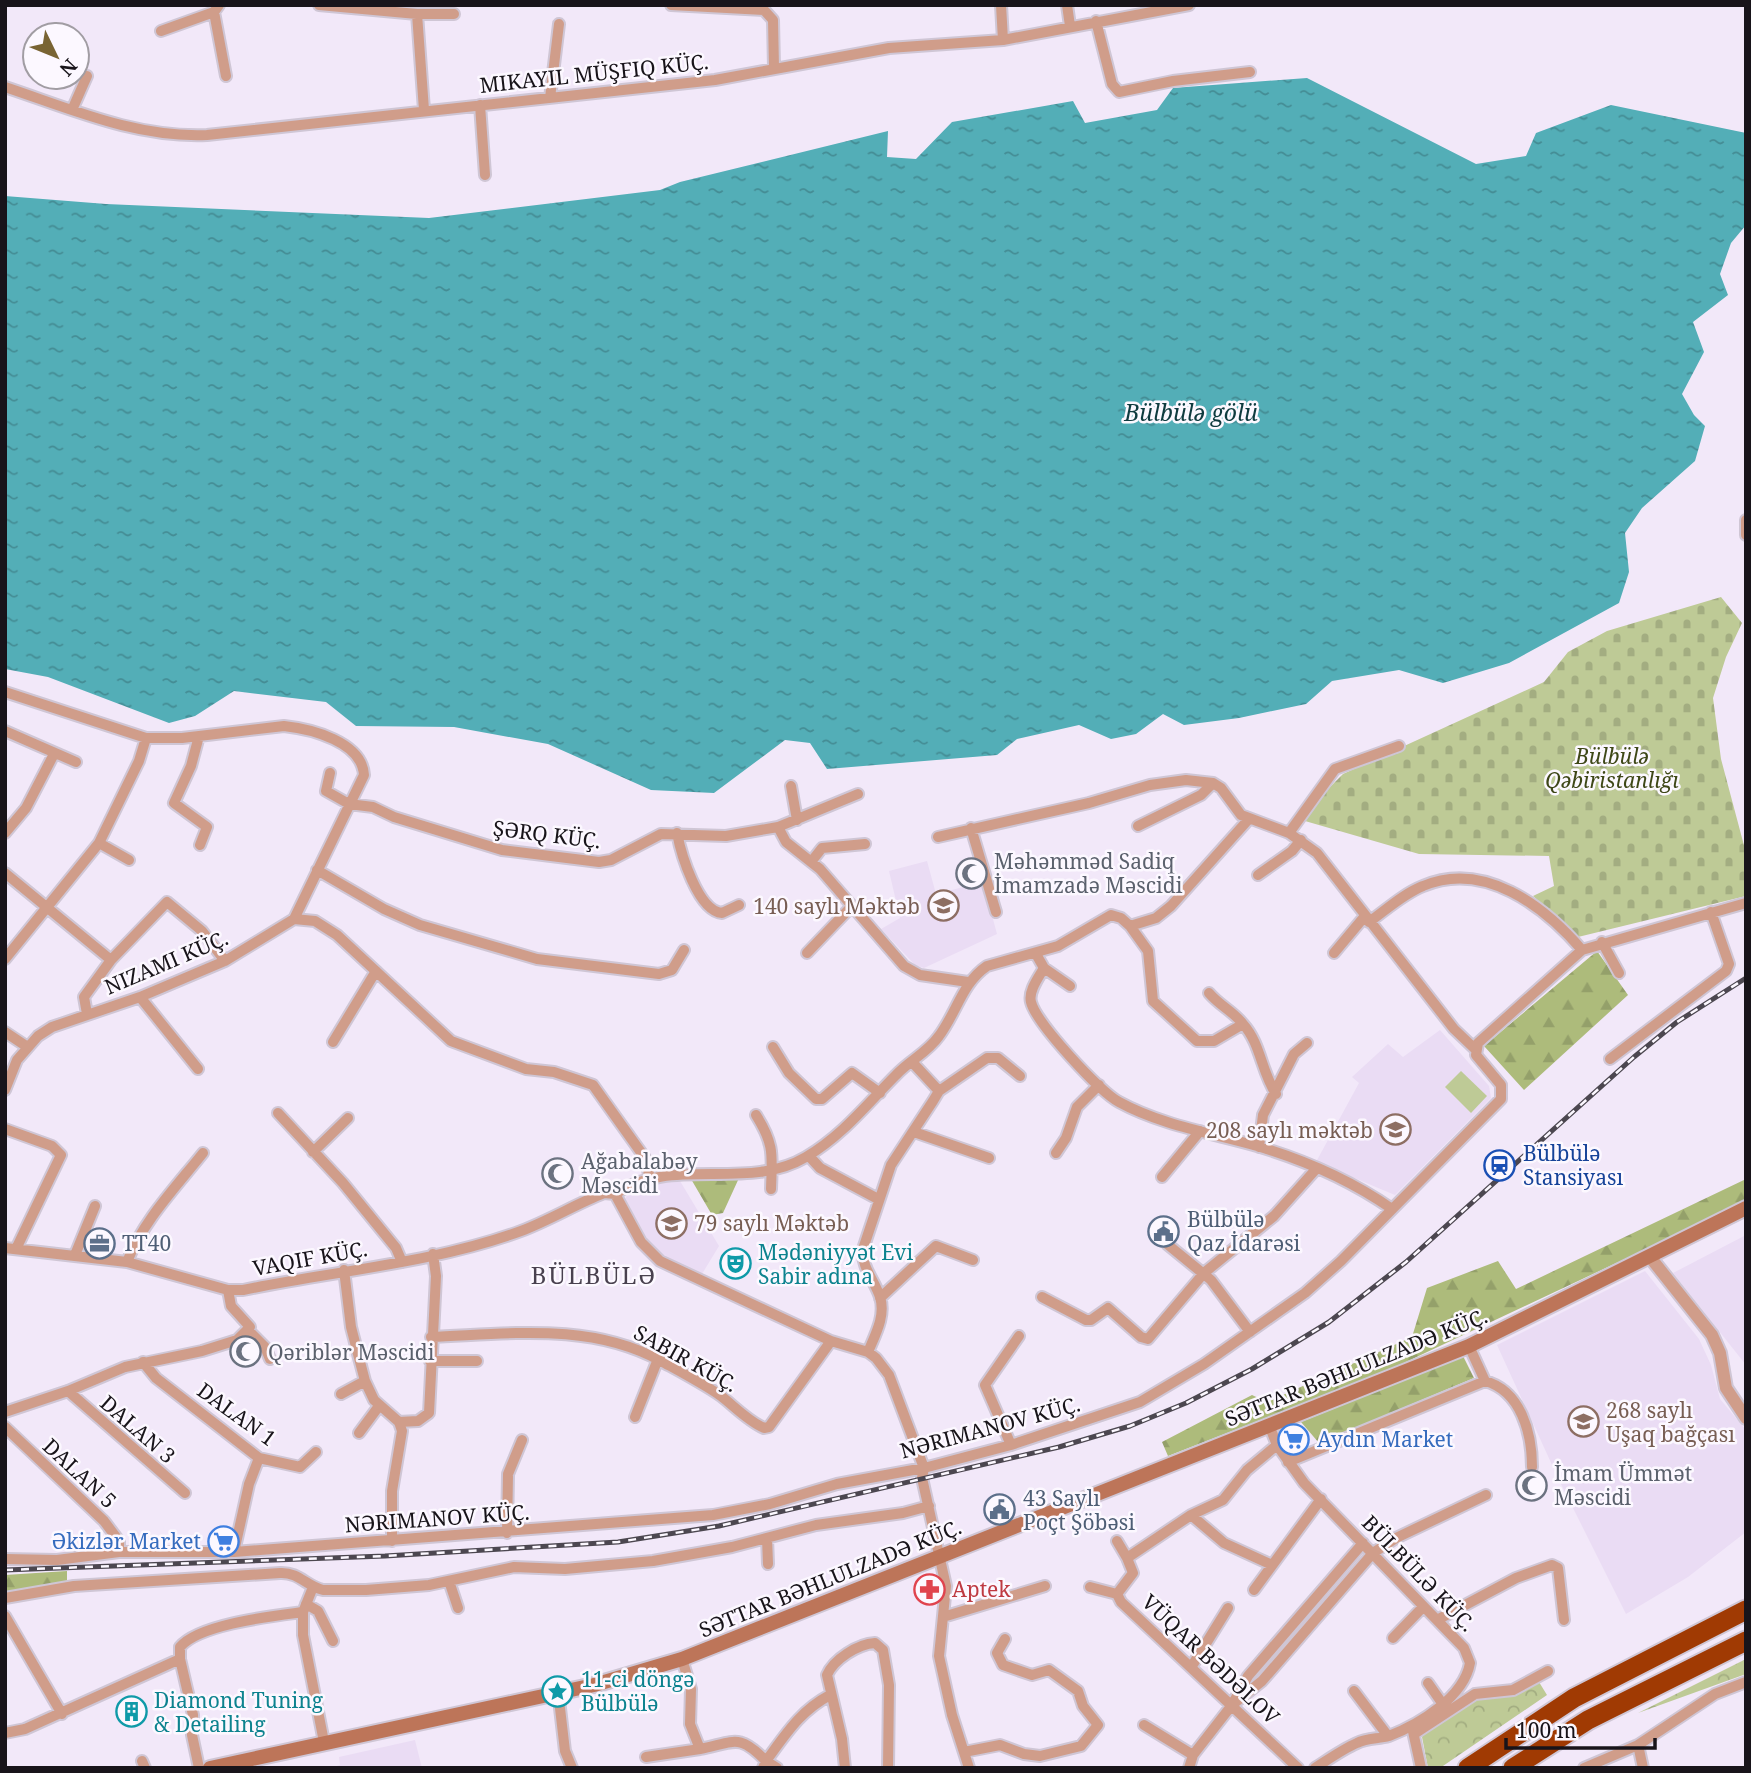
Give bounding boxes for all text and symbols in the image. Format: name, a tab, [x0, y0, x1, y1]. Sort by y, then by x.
north arrow	[21, 21, 91, 91]
street label: MIKAYIL MÜŞFIQ KÜÇ.	[478, 47, 710, 99]
text: N	[54, 53, 83, 82]
water label: Bülbülə gölü	[1123, 396, 1258, 428]
park label: Bülbülə Qəbiristanlığı	[1545, 742, 1679, 794]
street label: ŞƏRQ KÜÇ.	[492, 814, 602, 854]
place label: Məhəmməd Sadiq İmamzadə Məscidi	[994, 847, 1183, 899]
mosque icon: Məhəmməd Sadiq İmamzadə Məscidi	[954, 856, 988, 890]
school or university icon: 140 saylı Məktəb	[926, 889, 960, 923]
place label: 140 saylı Məktəb	[753, 892, 920, 920]
street label: NIZAMI KÜÇ.	[100, 923, 232, 1001]
school or university icon: 208 saylı məktəb	[1379, 1113, 1413, 1147]
place label: 208 saylı məktəb	[1206, 1116, 1373, 1144]
place label: Bülbülə Stansiyası	[1523, 1139, 1624, 1191]
place label: Ağabalabəy Məscidi	[581, 1147, 698, 1199]
station icon: Bülbülə Stansiyası	[1483, 1148, 1517, 1182]
mosque icon: Ağabalabəy Məscidi	[541, 1156, 575, 1190]
place label: Bülbülə Qaz İdarəsi	[1187, 1205, 1301, 1257]
school or university icon: 79 saylı Məktəb	[654, 1206, 688, 1240]
place label: 79 saylı Məktəb	[694, 1209, 849, 1237]
public building icon: Bülbülə Qaz İdarəsi	[1147, 1214, 1181, 1248]
office icon: TT40	[82, 1226, 116, 1260]
place label: TT40	[122, 1229, 171, 1257]
street label: VAQIF KÜÇ.	[250, 1234, 370, 1282]
place label: Mədəniyyət Evi Sabir adına	[758, 1238, 913, 1290]
theatre icon: Mədəniyyət Evi Sabir adına	[718, 1247, 752, 1281]
district label: BÜLBÜLƏ	[531, 1258, 657, 1291]
street label: SƏTTAR BƏHLULZADƏ KÜÇ.	[1221, 1301, 1491, 1433]
street label: SABIR KÜÇ.	[629, 1318, 743, 1398]
mosque icon: Qəriblər Məscidi	[228, 1335, 262, 1369]
place label: Qəriblər Məscidi	[268, 1338, 435, 1366]
street label: DALAN 1	[192, 1376, 282, 1452]
street label: DALAN 3	[95, 1389, 181, 1469]
street label: NƏRIMANOV KÜÇ.	[897, 1390, 1083, 1464]
place label: 268 saylı Uşaq bağçası	[1606, 1396, 1735, 1448]
school or university icon: 268 saylı Uşaq bağçası	[1566, 1405, 1600, 1439]
supermarket icon: Aydın Market	[1277, 1422, 1311, 1456]
place label: Aydın Market	[1317, 1425, 1453, 1453]
street label: DALAN 5	[37, 1432, 123, 1514]
place label: İmam Ümmət Məscidi	[1554, 1459, 1692, 1511]
mosque icon: İmam Ümmət Məscidi	[1514, 1468, 1548, 1502]
place label: 43 Saylı Poçt Şöbəsi	[1023, 1484, 1135, 1536]
public building icon: 43 Saylı Poçt Şöbəsi	[983, 1493, 1017, 1527]
street label: NƏRIMANOV KÜÇ.	[344, 1498, 530, 1538]
street label: BÜLBÜLƏ KÜÇ.	[1356, 1509, 1482, 1637]
street label: SƏTTAR BƏHLULZADƏ KÜÇ.	[695, 1512, 965, 1644]
supermarket icon: Əkizlər Market	[207, 1524, 241, 1558]
place label: Əkizlər Market	[52, 1527, 201, 1555]
pharmacy icon: Aptek	[912, 1572, 946, 1606]
place label: Aptek	[952, 1575, 1011, 1603]
street label: VÜQAR BƏDƏLOV	[1136, 1588, 1287, 1731]
place label: 11-ci döngə Bülbülə	[581, 1665, 695, 1717]
place icon: 11-ci döngə Bülbülə	[541, 1674, 575, 1708]
place label: Diamond Tuning & Detailing	[154, 1686, 324, 1738]
building icon: Diamond Tuning & Detailing	[114, 1695, 148, 1729]
scale bar	[1506, 1706, 1655, 1750]
text: 100 m	[1516, 1716, 1577, 1744]

